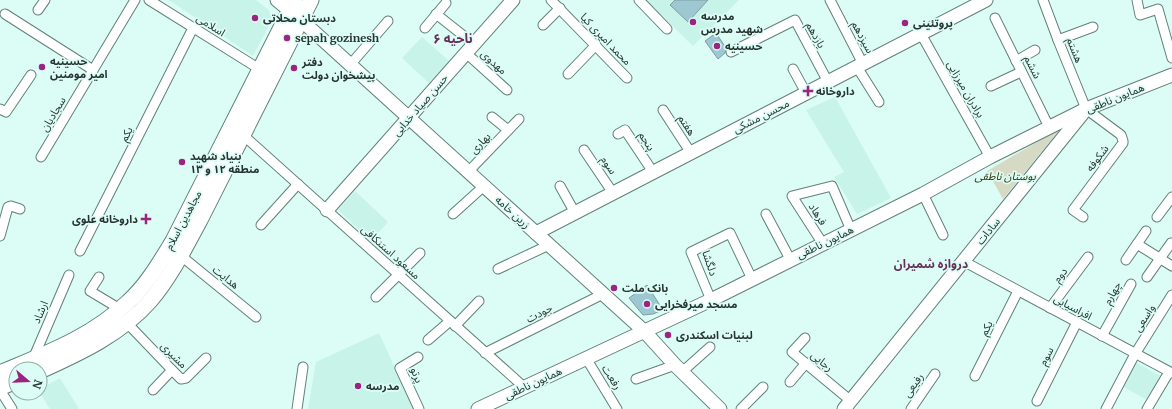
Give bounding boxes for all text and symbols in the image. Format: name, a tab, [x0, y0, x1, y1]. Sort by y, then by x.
place label: مدرسه شهید مدرس	[701, 9, 763, 36]
street label: محمد امیری کیا	[578, 10, 635, 68]
street label: اسلامی	[194, 11, 228, 39]
place label: دبستان محلاتی	[263, 11, 336, 25]
marker: دبستان محلاتی	[250, 13, 260, 23]
place label: پروتئینی	[913, 16, 953, 31]
marker: مدرسه شهید مدرس	[688, 17, 698, 27]
street label: سیزدهم	[847, 18, 877, 57]
marker: پروتئینی	[900, 18, 910, 28]
street label: یازدهم	[801, 19, 829, 52]
district label: ناحیه ۶	[433, 30, 473, 47]
place label: sepah gozinesh	[295, 31, 380, 45]
marker: sepah gozinesh	[282, 33, 292, 43]
street label: هشتم	[1062, 35, 1086, 65]
place label: حسینیه	[725, 39, 763, 53]
marker: حسینیه	[712, 41, 722, 51]
street label: مهدوی	[478, 47, 510, 78]
street label: ششم	[1020, 53, 1045, 82]
place label: حسینیه امیر مومنین	[50, 54, 108, 81]
place label: دفتر پیشخوان دولت	[301, 55, 376, 83]
street label: برادران میرزایی	[944, 58, 988, 120]
marker: حسینیه امیر مومنین	[37, 62, 47, 72]
marker: دفتر پیشخوان دولت	[289, 63, 299, 73]
street label: حسن صیاد خدایی	[389, 71, 451, 139]
street label: همایون ناطقی	[1084, 80, 1146, 116]
place label: داروخانه	[816, 84, 855, 98]
marker: داروخانه	[803, 86, 813, 96]
street label: سجادیان	[37, 94, 69, 134]
street label: محسن مشکی	[730, 96, 792, 136]
street label: هفتم	[673, 112, 699, 139]
street label: یکم	[116, 124, 137, 145]
street label: بهاری	[467, 129, 493, 157]
street label: پنجم	[634, 129, 658, 154]
street label: شکوفه	[1082, 142, 1112, 174]
place label: بنیاد شهید منطقه ۱۲ و ۱۳	[190, 149, 259, 176]
street label: سوم	[597, 153, 620, 178]
marker: بنیاد شهید منطقه ۱۲ و ۱۳	[177, 157, 187, 167]
park label: بوستان ناطقی	[974, 169, 1037, 183]
street label: مجاهدین اسلام	[162, 188, 205, 253]
street label: زرین خامه	[492, 193, 533, 231]
street label: فرهاد	[806, 200, 830, 228]
place label: داروخانه علوی	[72, 212, 138, 226]
marker: داروخانه علوی	[141, 214, 151, 224]
street label: سادات	[973, 214, 1003, 247]
street label: مسعود استنکافی	[359, 222, 424, 282]
street label: همایون ناطقی	[794, 222, 856, 262]
street label: دلگشا	[699, 248, 721, 278]
district label: دروازه شمیران	[894, 256, 968, 271]
street label: هدایت	[210, 262, 242, 292]
street label: دوم	[1050, 265, 1071, 286]
street label: چهارم	[1100, 279, 1125, 307]
place label: بانک ملت	[622, 281, 668, 295]
marker: بانک ملت	[609, 283, 619, 293]
street label: افراسیابی	[1051, 291, 1094, 323]
place label: مسجد میرفخرایی	[655, 297, 737, 311]
street label: ارشاد	[29, 298, 51, 326]
marker: مسجد میرفخرایی	[642, 299, 652, 309]
street label: جودت	[523, 300, 555, 326]
street label: واسعی	[1130, 302, 1158, 334]
street label: یکم	[976, 318, 997, 339]
place label: لبنیات اسکندری	[676, 328, 753, 342]
marker: لبنیات اسکندری	[663, 330, 673, 340]
street label: مشیری	[158, 339, 190, 371]
street label: سوم	[1035, 344, 1058, 368]
street label: رجایی	[808, 348, 836, 374]
north arrow	[8, 361, 48, 401]
street label: رفعت	[599, 362, 625, 392]
street label: همایون ناطقی	[502, 364, 564, 402]
street label: پرتو	[407, 365, 426, 385]
street label: رفیعی	[900, 370, 926, 400]
text: N	[29, 378, 45, 391]
place label: مدرسه	[366, 379, 399, 393]
marker: مدرسه	[353, 381, 363, 391]

